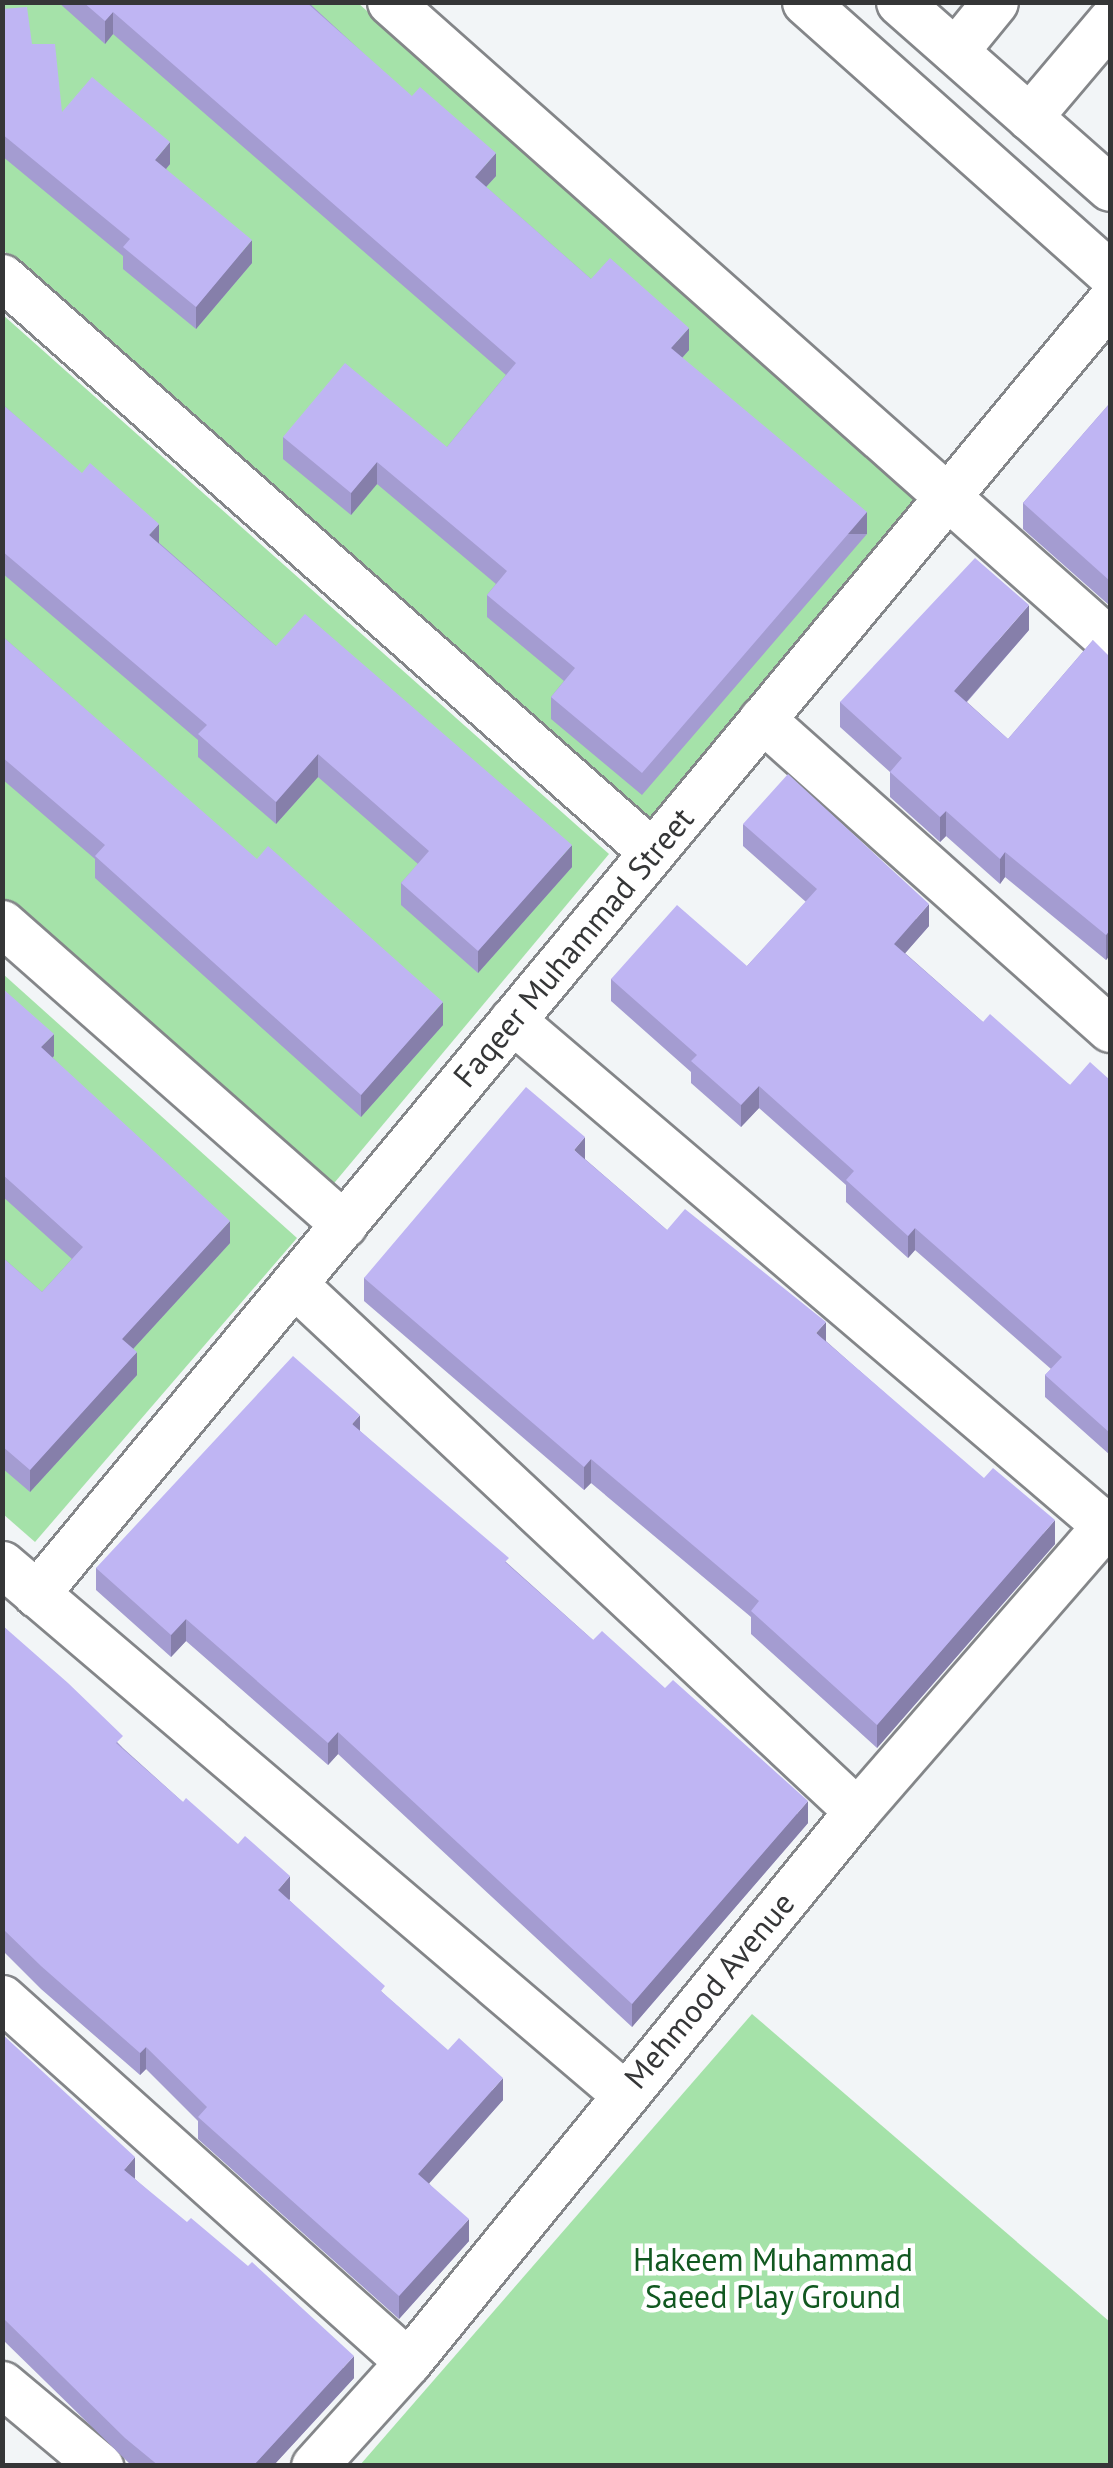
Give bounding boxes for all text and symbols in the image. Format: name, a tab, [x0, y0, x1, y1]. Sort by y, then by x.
street label: Faqeer Muhammad Street	[445, 800, 701, 1094]
street label: Mehmood Avenue	[616, 1884, 802, 2096]
park label: Hakeem Muhammad Saeed Play Ground	[633, 2241, 913, 2316]

